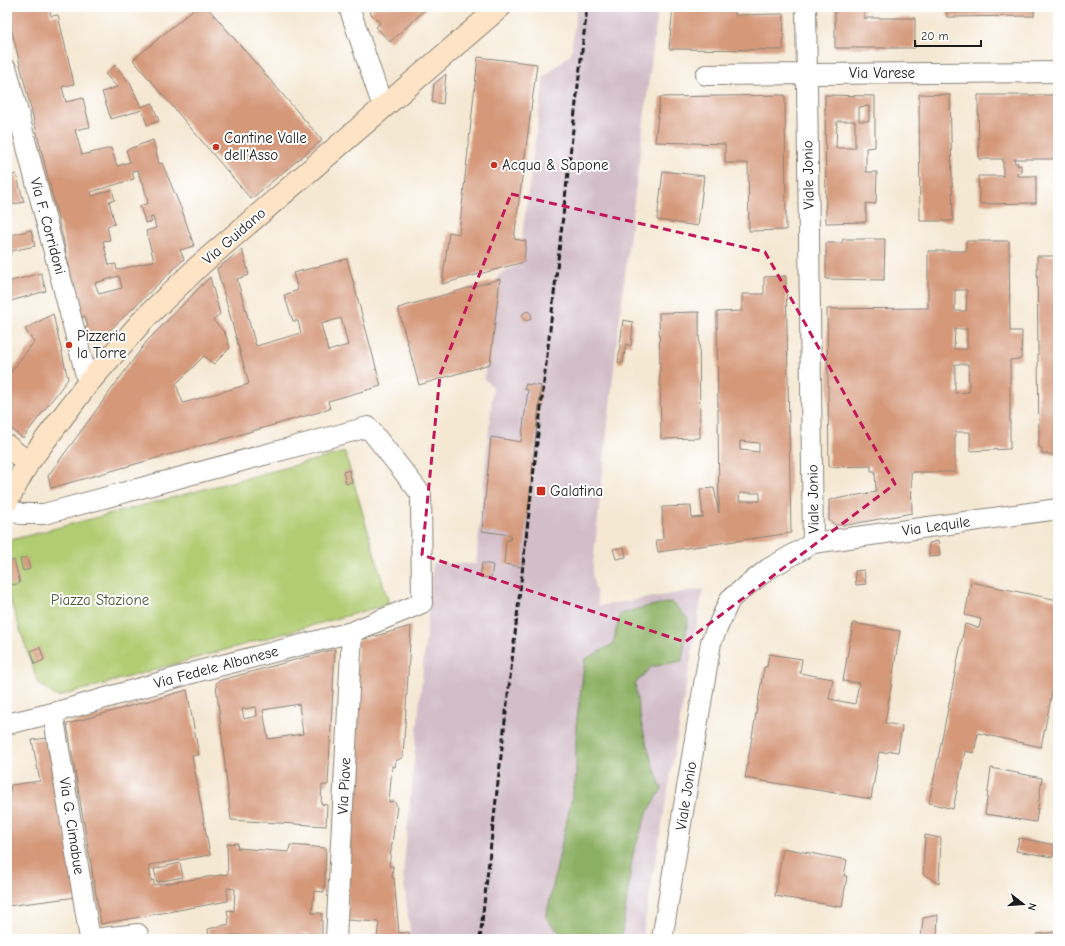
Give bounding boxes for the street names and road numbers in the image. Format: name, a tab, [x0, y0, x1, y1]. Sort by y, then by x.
street label: Via Varese	[849, 64, 915, 82]
street label: Viale Jonio	[798, 140, 818, 210]
street label: Via F. Corridoni	[26, 176, 70, 276]
street label: Via Guidano	[199, 204, 269, 268]
street label: Viale Jonio	[803, 464, 823, 534]
street label: Via Lequile	[901, 512, 972, 540]
street label: Via Fedele Albanese	[152, 642, 281, 692]
street label: Via Piave	[334, 756, 355, 815]
street label: Viale Jonio	[672, 760, 700, 832]
street label: Via G. Cimabue	[55, 776, 89, 876]

